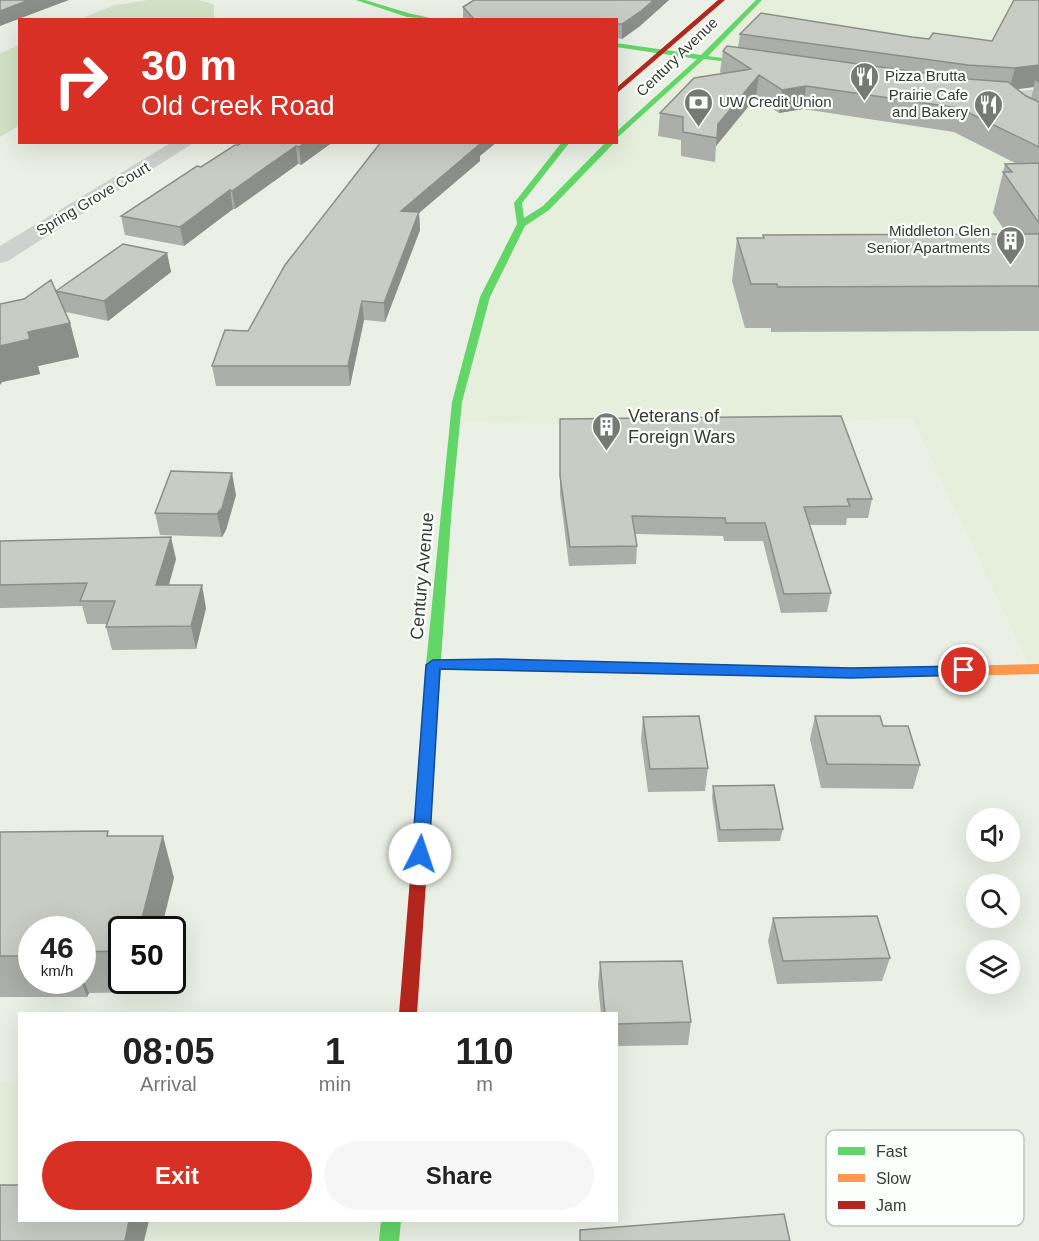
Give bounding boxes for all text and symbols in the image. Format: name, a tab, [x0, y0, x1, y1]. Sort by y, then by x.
street label: Century Avenue	[632, 14, 721, 100]
icon: right	[42, 42, 120, 120]
text: 30 m	[141, 42, 237, 89]
restaurant icon: Pizza Brutta	[848, 60, 880, 102]
place label: Pizza Brutta	[885, 67, 967, 84]
bank icon: UW Credit Union	[682, 86, 714, 128]
place label: Prairie Cafe and Bakery	[889, 86, 968, 120]
restaurant icon: Prairie Cafe and Bakery	[973, 88, 1005, 130]
text: Old Creek Road	[141, 91, 335, 121]
place label: UW Credit Union	[719, 93, 832, 110]
street label: Spring Grove Court	[33, 158, 153, 239]
place label: Middleton Glen Senior Apartments	[867, 222, 990, 256]
building icon: Middleton Glen Senior Apartments	[995, 224, 1027, 266]
place label: Veterans of Foreign Wars	[628, 406, 735, 447]
building icon: Veterans of Foreign Wars	[591, 410, 623, 452]
street label: Century Avenue	[406, 511, 438, 641]
pin	[938, 644, 989, 695]
icon: arrive	[947, 653, 980, 686]
map controls	[966, 808, 1020, 994]
button: sound	[966, 808, 1020, 862]
position arrow	[388, 822, 452, 886]
button: search	[966, 874, 1020, 928]
speed limit sign: 50	[108, 916, 186, 994]
text: 46	[40, 931, 74, 964]
button: layers	[966, 940, 1020, 994]
text: km/h	[41, 962, 73, 979]
text: 08:05	[122, 1031, 214, 1072]
text: 1	[325, 1031, 345, 1072]
text: 110	[455, 1031, 514, 1072]
text: Arrival	[140, 1073, 197, 1095]
text: min	[319, 1073, 351, 1095]
text: m	[476, 1073, 493, 1095]
legend	[826, 1130, 1024, 1226]
button: Exit	[42, 1141, 312, 1210]
button: Share	[324, 1141, 594, 1210]
text: Fast	[876, 1143, 908, 1160]
text: Slow	[876, 1170, 911, 1187]
text: Jam	[876, 1197, 906, 1214]

